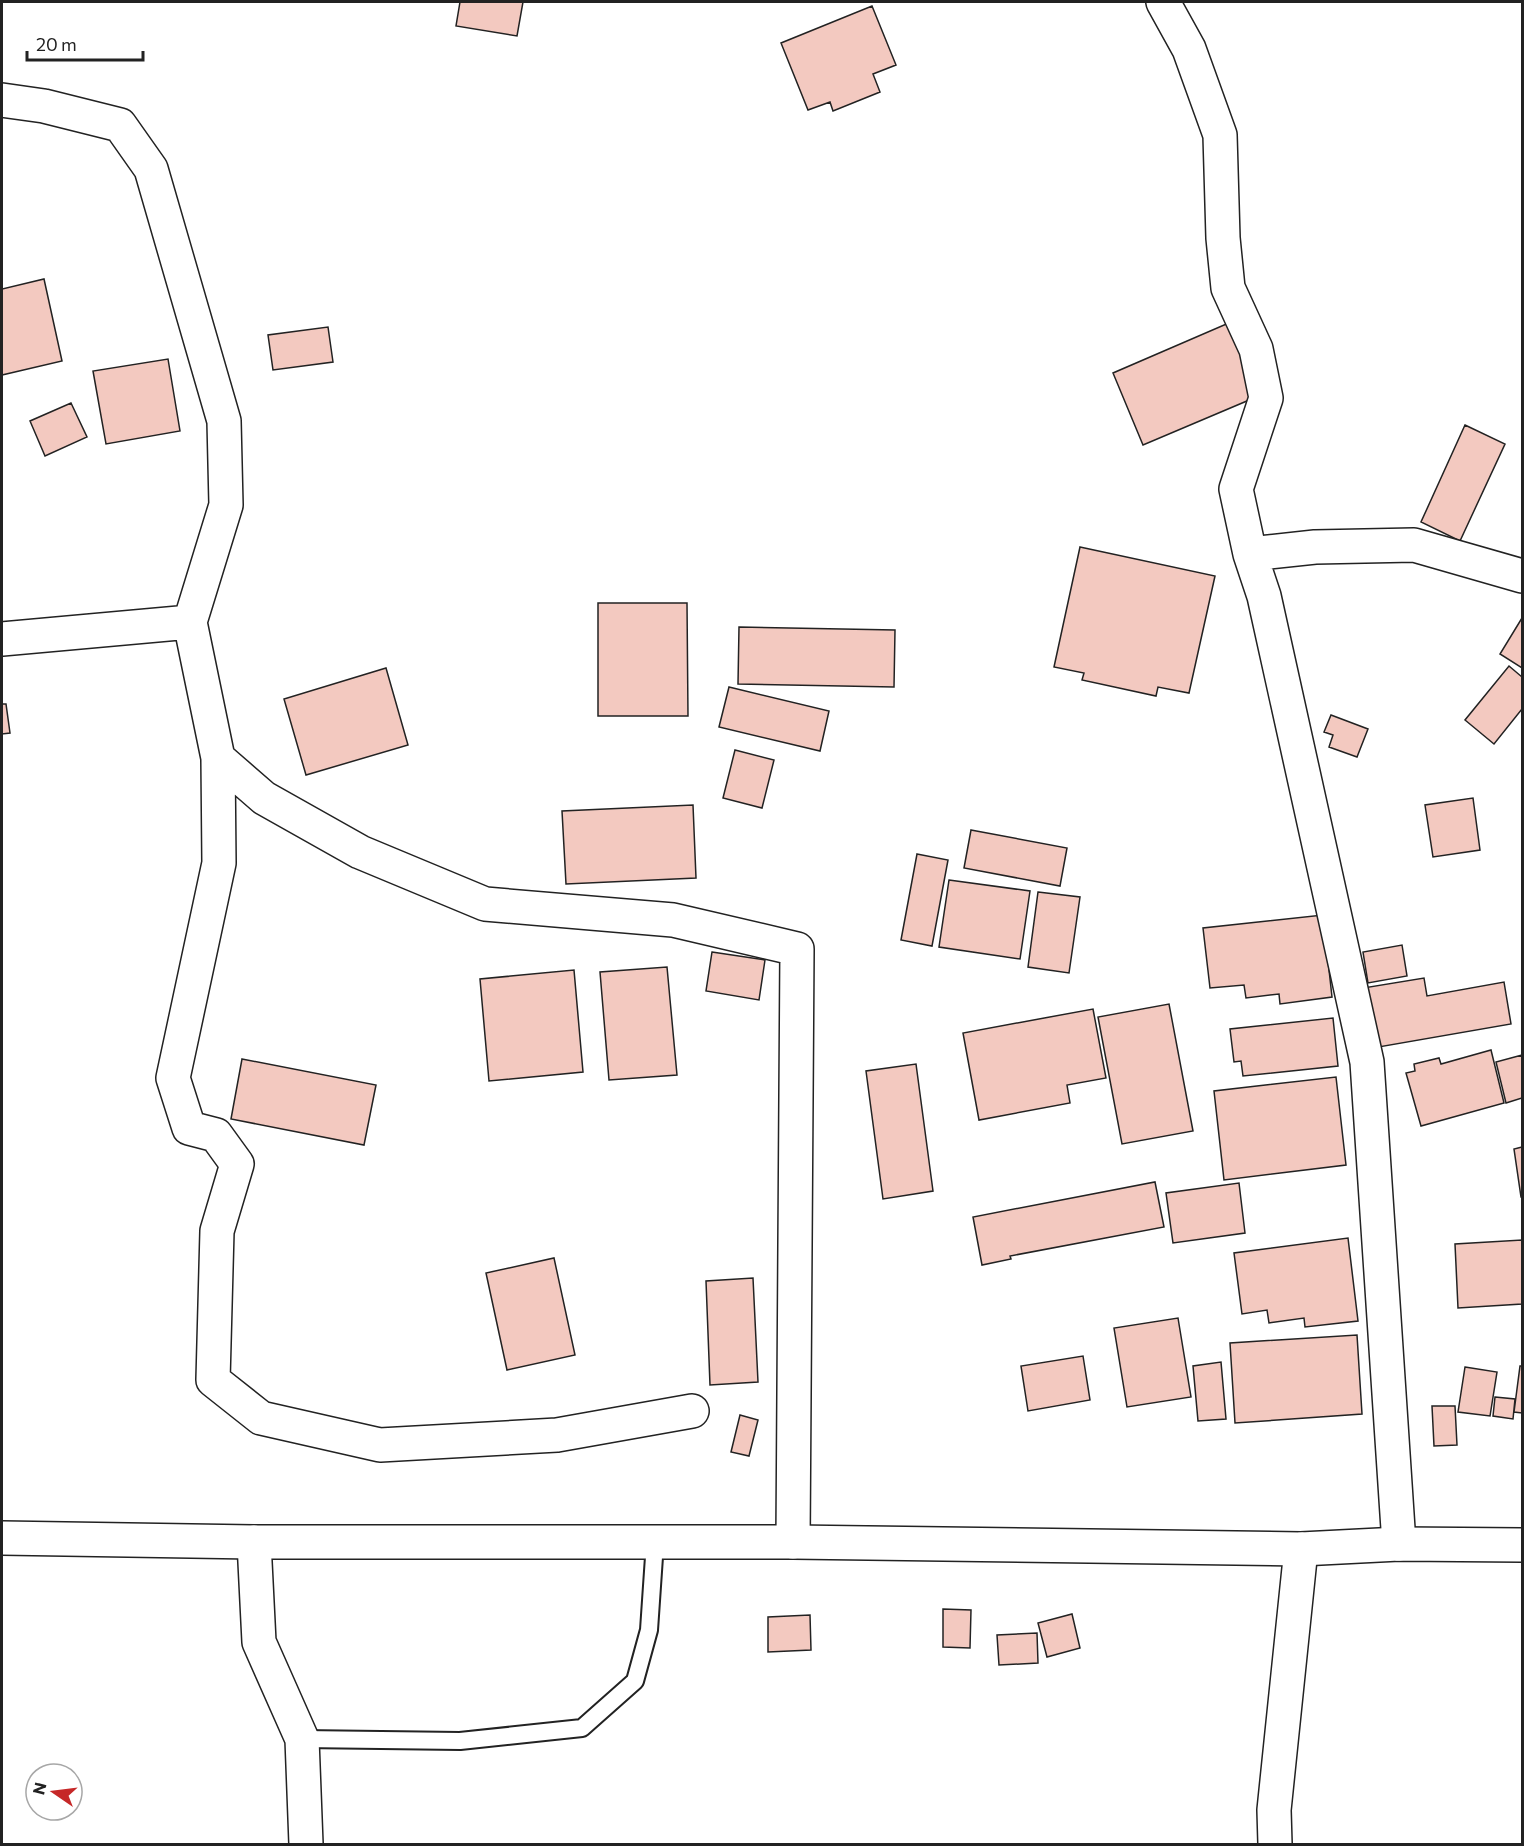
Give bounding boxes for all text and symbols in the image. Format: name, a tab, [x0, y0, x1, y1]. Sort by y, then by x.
scale bar	[27, 24, 142, 62]
text: 20 m	[36, 33, 77, 55]
north arrow	[24, 1762, 84, 1822]
text: N	[28, 1780, 50, 1796]

